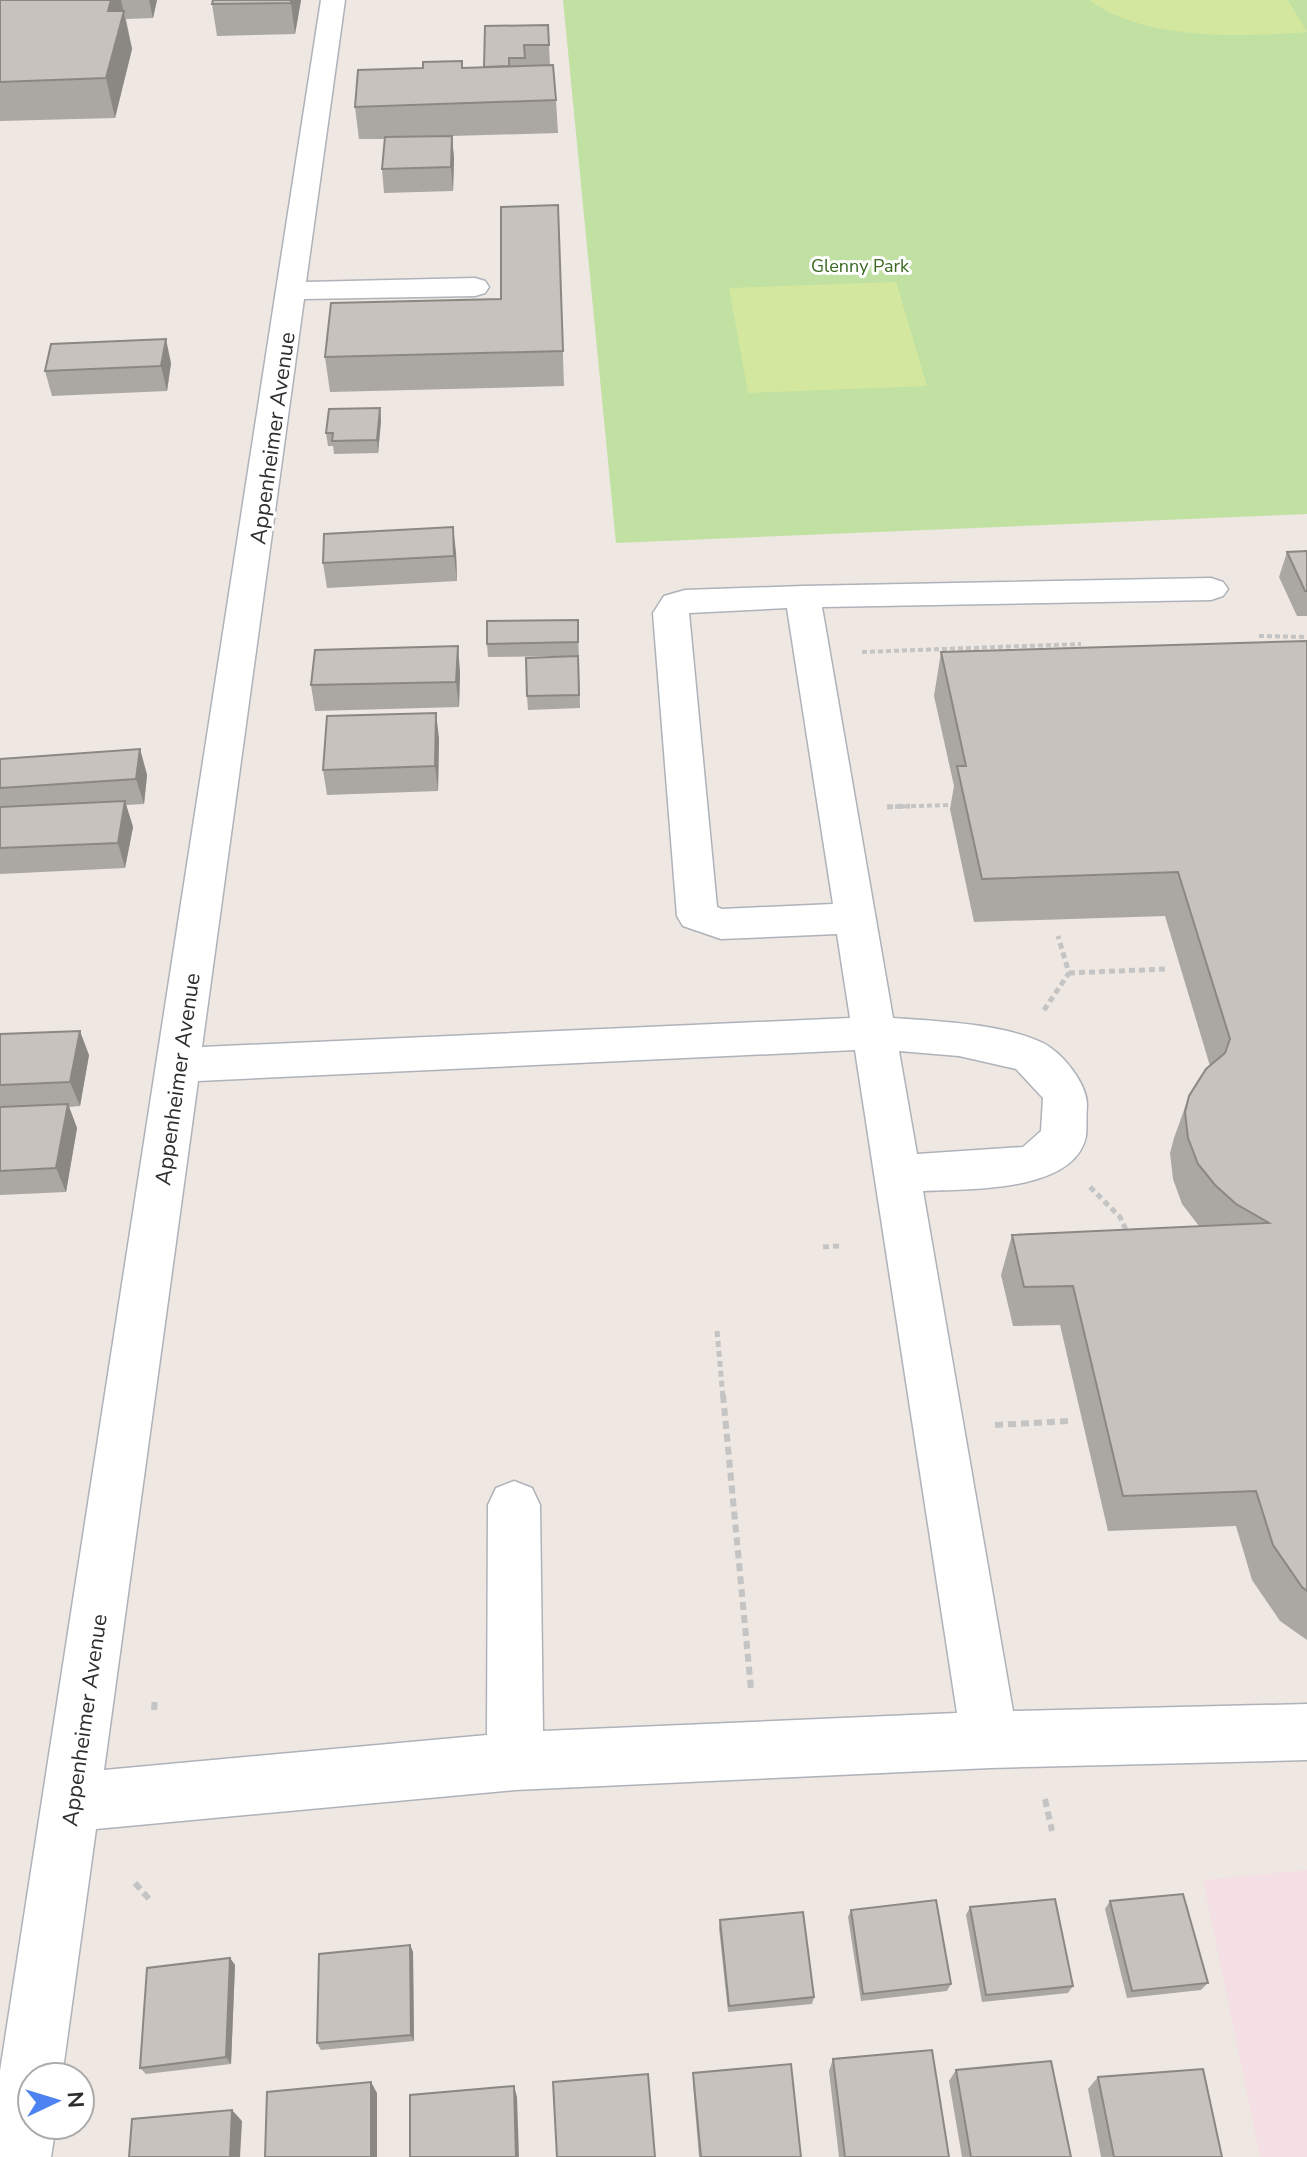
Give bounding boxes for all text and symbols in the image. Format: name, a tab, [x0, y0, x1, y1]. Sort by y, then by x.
park label: Glenny Park	[811, 254, 910, 278]
street label: Appenheimer Avenue	[243, 330, 303, 546]
street label: Appenheimer Avenue	[148, 971, 208, 1187]
street label: Appenheimer Avenue	[55, 1612, 115, 1828]
north arrow	[16, 2061, 96, 2141]
text: N	[59, 2090, 90, 2109]

